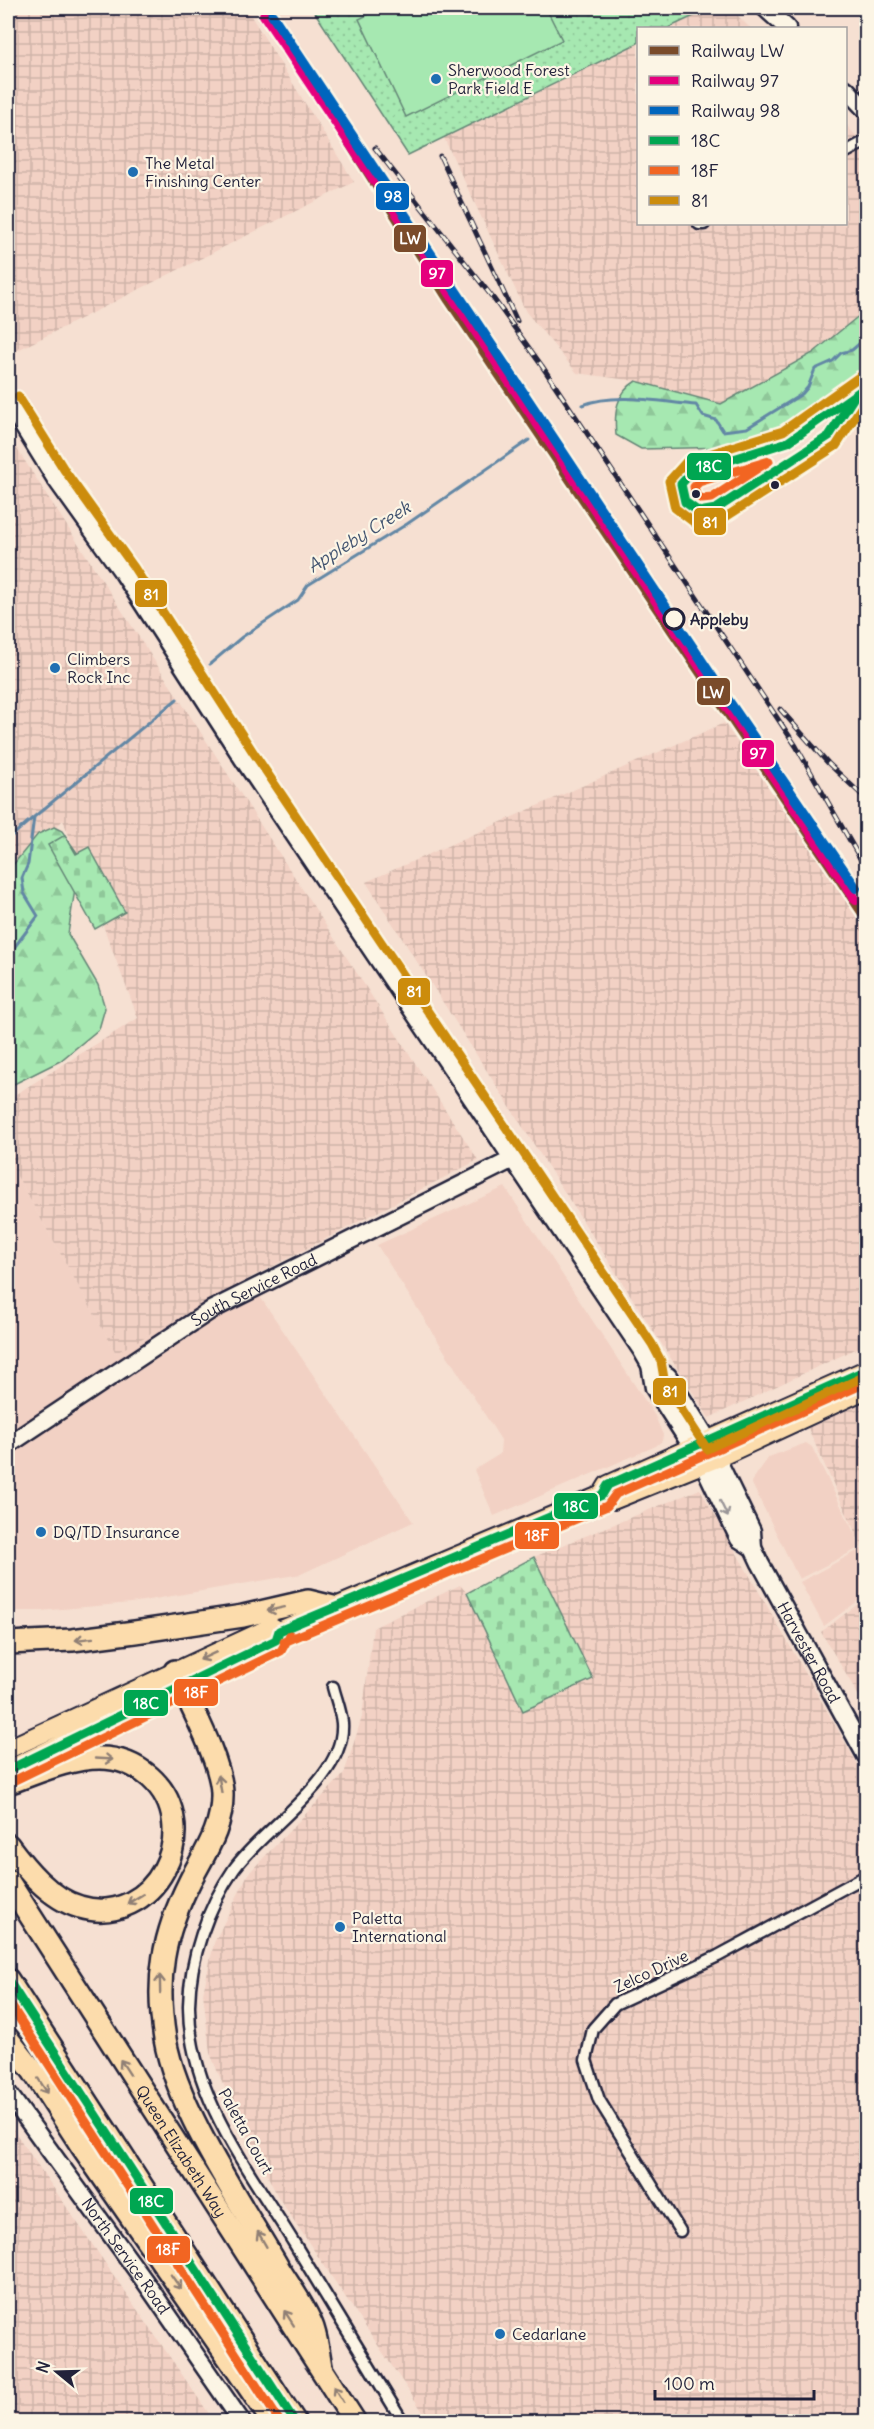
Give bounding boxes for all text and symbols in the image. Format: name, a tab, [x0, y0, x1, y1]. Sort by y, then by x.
legend	[637, 27, 847, 225]
text: Railway LW	[691, 39, 784, 62]
place label: Sherwood Forest Park Field E	[448, 60, 570, 98]
text: Railway 97	[691, 69, 779, 92]
marker: Sherwood Forest Park Field E	[429, 72, 443, 86]
text: Railway 98	[691, 99, 780, 122]
text: 18C	[691, 129, 721, 152]
place label: The Metal Finishing Center	[145, 153, 261, 191]
text: 18F	[691, 159, 719, 182]
marker: The Metal Finishing Center	[126, 165, 140, 179]
line badge: 98	[375, 182, 410, 211]
text: 98	[384, 186, 402, 206]
text: 81	[691, 189, 709, 212]
line badge: LW	[393, 224, 427, 253]
text: LW	[399, 228, 421, 248]
line badge: 97	[420, 259, 454, 288]
text: 97	[428, 263, 446, 283]
line badge: 18C	[686, 452, 732, 481]
text: 18C	[696, 456, 723, 476]
unlabelled marker	[769, 479, 781, 491]
unlabelled marker	[690, 488, 702, 500]
water label: Appleby Creek	[303, 495, 416, 577]
line badge: 81	[693, 507, 727, 536]
text: 81	[702, 512, 718, 532]
line badge: 81	[134, 579, 168, 608]
text: 81	[143, 584, 159, 604]
marker: Appleby	[663, 608, 685, 630]
place label: Appleby	[690, 609, 749, 630]
place label: Climbers Rock Inc	[67, 649, 130, 687]
marker: Climbers Rock Inc	[48, 661, 62, 675]
line badge: LW	[696, 677, 731, 706]
text: LW	[702, 682, 724, 702]
line badge: 97	[741, 739, 775, 768]
text: 97	[749, 743, 767, 763]
line badge: 81	[397, 977, 431, 1006]
text: 81	[406, 981, 422, 1001]
street label: South Service Road	[187, 1249, 320, 1331]
line badge: 81	[652, 1377, 687, 1406]
text: 81	[662, 1381, 678, 1401]
line badge: 18C	[553, 1492, 599, 1520]
text: 18C	[563, 1496, 590, 1516]
one-way arrow	[719, 1499, 731, 1517]
line badge: 18F	[514, 1521, 560, 1550]
place label: DQ/TD Insurance	[53, 1522, 180, 1542]
marker: DQ/TD Insurance	[34, 1525, 48, 1539]
text: 18F	[525, 1525, 549, 1545]
street label: Harvester Road	[773, 1598, 845, 1706]
one-way arrow	[267, 1604, 286, 1616]
one-way arrow	[74, 1633, 94, 1644]
one-way arrow	[200, 1650, 218, 1662]
line badge: 18F	[173, 1678, 219, 1707]
text: 18F	[184, 1682, 208, 1702]
line badge: 18C	[123, 1689, 169, 1717]
text: 18C	[133, 1693, 160, 1713]
one-way arrow	[94, 1754, 114, 1765]
one-way arrow	[214, 1775, 225, 1795]
one-way arrow	[127, 1893, 144, 1905]
place label: Paletta International	[352, 1908, 447, 1946]
marker: Paletta International	[333, 1920, 347, 1934]
street label: Zelco Drive	[611, 1945, 691, 1997]
one-way arrow	[154, 1974, 166, 1994]
one-way arrow	[119, 2060, 131, 2076]
one-way arrow	[37, 2077, 49, 2094]
street label: Queen Elizabeth Way	[132, 2081, 231, 2221]
street label: Paletta Court	[214, 2085, 278, 2178]
line badge: 18C	[129, 2187, 174, 2215]
text: 18C	[138, 2191, 165, 2211]
street label: North Service Road	[77, 2194, 174, 2318]
one-way arrow	[256, 2231, 268, 2248]
line badge: 18F	[146, 2235, 191, 2264]
text: 18F	[156, 2239, 180, 2259]
one-way arrow	[170, 2273, 182, 2290]
one-way arrow	[283, 2310, 296, 2327]
place label: Cedarlane	[512, 2324, 586, 2344]
marker: Cedarlane	[493, 2327, 507, 2341]
north arrow	[27, 2342, 87, 2402]
text: N	[32, 2359, 54, 2376]
scale bar	[655, 2363, 814, 2401]
text: 100 m	[664, 2372, 715, 2395]
one-way arrow	[332, 2386, 345, 2403]

